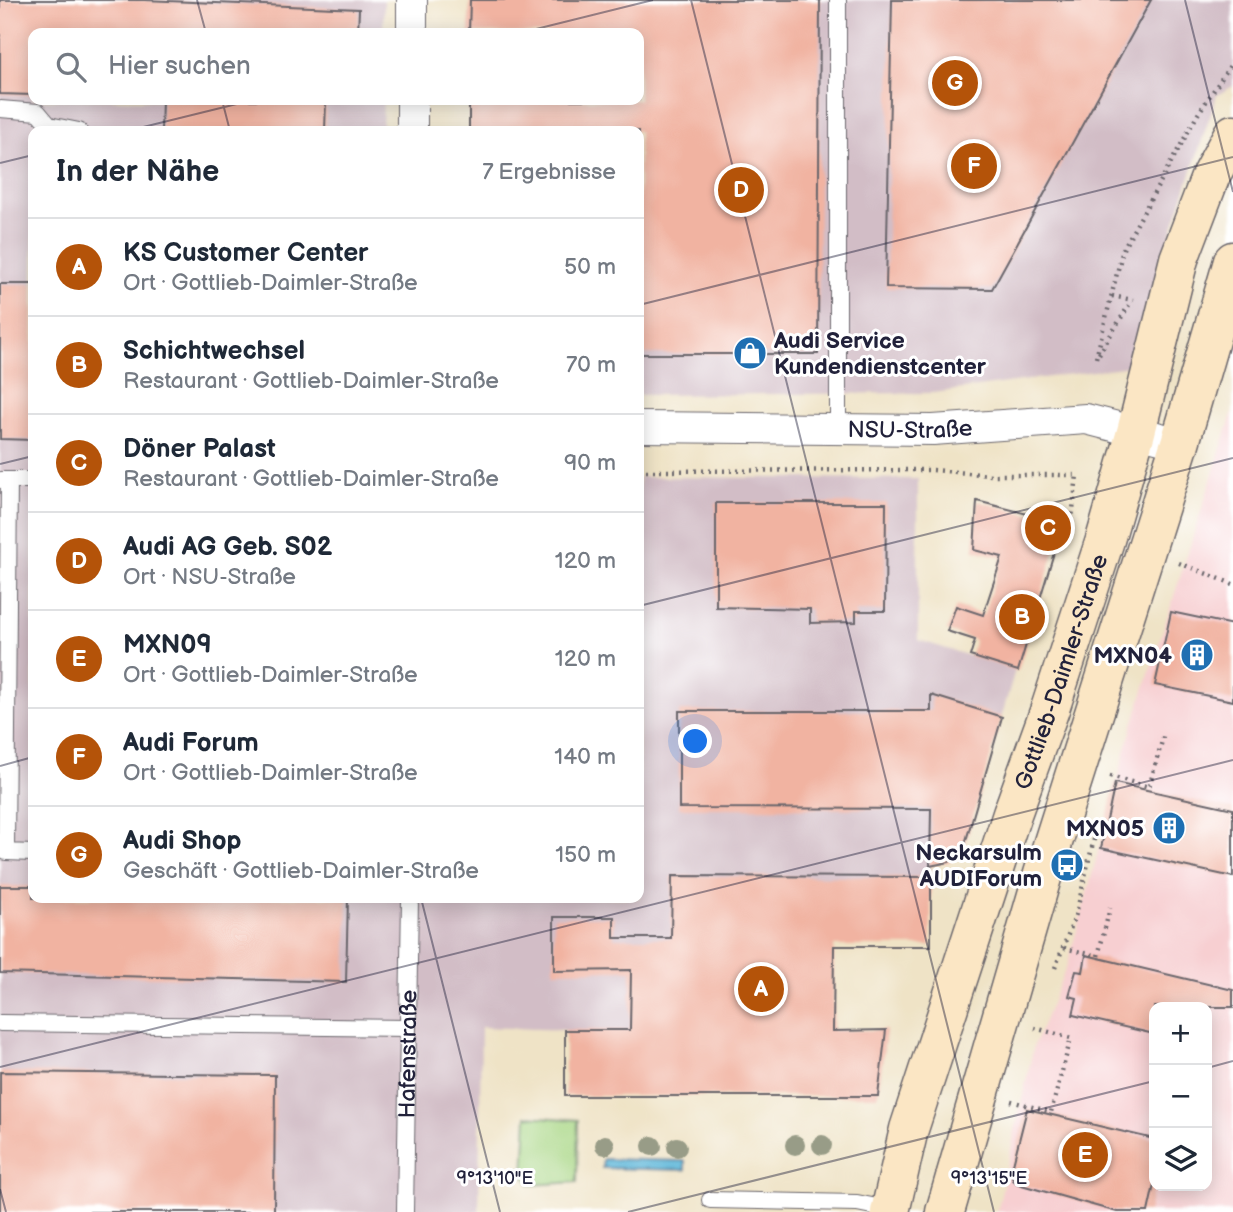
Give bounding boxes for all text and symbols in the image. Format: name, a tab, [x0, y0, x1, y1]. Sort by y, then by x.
search box	[28, 28, 644, 105]
icon: search	[52, 48, 90, 86]
text: Hier suchen	[108, 51, 251, 82]
pin: G	[932, 57, 978, 109]
pin: F	[951, 140, 997, 192]
text: In der Nähe	[56, 154, 219, 190]
text: 7 Ergebnisse	[482, 158, 616, 186]
pin: D	[718, 164, 764, 216]
text: KS Customer Center	[123, 238, 369, 269]
text: A	[72, 253, 86, 281]
text: 50 m	[564, 253, 616, 281]
text: Ort · Gottlieb-Daimler-Straße	[123, 269, 418, 297]
place label: Audi Service Kundendienstcenter	[773, 327, 987, 381]
shop icon: Audi Service Kundendienstcenter	[731, 334, 769, 372]
text: Schichtwechsel	[123, 336, 305, 367]
text: B	[71, 351, 87, 379]
text: 70 m	[566, 351, 616, 379]
text: Restaurant · Gottlieb-Daimler-Straße	[123, 367, 499, 395]
street label: NSU-Straße	[847, 414, 973, 445]
text: Döner Palast	[123, 434, 276, 465]
text: C	[71, 449, 87, 477]
text: 90 m	[564, 449, 616, 477]
text: Restaurant · Gottlieb-Daimler-Straße	[123, 465, 499, 493]
pin: C	[1025, 502, 1071, 554]
text: Audi AG Geb. S02	[123, 532, 332, 563]
text: D	[71, 547, 87, 575]
text: 120 m	[555, 547, 616, 575]
street label: Gottlieb-Daimler-Straße	[1009, 551, 1114, 794]
text: Ort · NSU-Straße	[123, 563, 296, 591]
pin: B	[999, 591, 1045, 643]
text: MXN09	[123, 630, 212, 661]
building icon: MXN04	[1178, 636, 1216, 674]
place label: MXN04	[1093, 642, 1172, 670]
text: E	[72, 645, 86, 673]
text: 120 m	[555, 645, 616, 673]
text: Ort · Gottlieb-Daimler-Straße	[123, 661, 418, 689]
your location	[678, 724, 712, 758]
text: Audi Forum	[123, 728, 259, 759]
text: F	[72, 743, 86, 771]
text: 140 m	[554, 743, 616, 771]
text: Ort · Gottlieb-Daimler-Straße	[123, 759, 418, 787]
building icon: MXN05	[1150, 809, 1188, 847]
place label: MXN05	[1066, 815, 1144, 843]
text: Audi Shop	[123, 826, 241, 857]
place label: Neckarsulm AUDIForum	[915, 839, 1042, 893]
text: G	[71, 841, 87, 869]
text: 150 m	[555, 841, 616, 869]
bus stop icon: Neckarsulm AUDIForum	[1048, 846, 1086, 884]
text: Geschäft · Gottlieb-Daimler-Straße	[123, 857, 479, 885]
pin: A	[738, 963, 784, 1015]
street label: Hafenstraße	[393, 990, 424, 1119]
map controls	[1149, 1002, 1212, 1191]
button: +	[1149, 1002, 1212, 1065]
button: −	[1149, 1065, 1212, 1128]
button: layers	[1149, 1128, 1212, 1191]
pin: E	[1062, 1129, 1108, 1181]
text: 9°13'10"E	[457, 1168, 534, 1189]
text: 9°13'15"E	[951, 1168, 1027, 1189]

